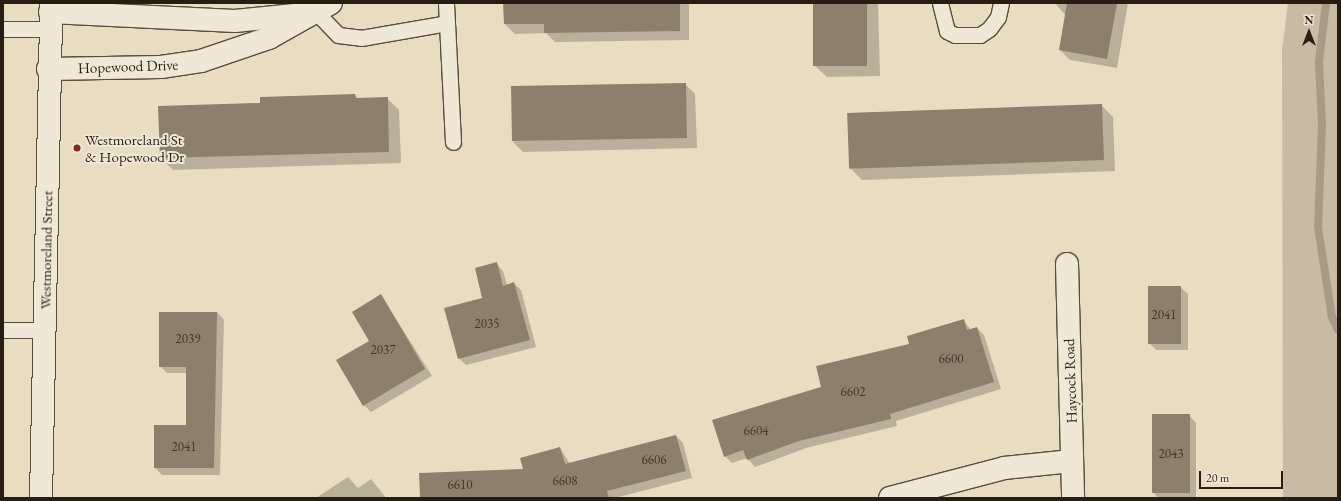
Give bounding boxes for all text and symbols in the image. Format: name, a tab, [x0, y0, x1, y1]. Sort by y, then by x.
north arrow	[1289, 12, 1329, 52]
text: N	[1305, 13, 1313, 27]
street label: Hopewood Drive	[77, 55, 179, 77]
place label: Westmoreland St & Hopewood Dr	[85, 130, 184, 165]
marker: Westmoreland St & Hopewood Dr	[72, 143, 82, 153]
street label: Westmoreland Street	[36, 191, 56, 309]
house number: 2041	[1152, 307, 1176, 323]
house number: 2035	[475, 316, 499, 332]
house number: 2039	[176, 331, 200, 347]
street label: Haycock Road	[1060, 338, 1080, 424]
house number: 2037	[371, 342, 395, 358]
house number: 6600	[939, 351, 963, 367]
house number: 6602	[841, 384, 865, 400]
house number: 6604	[744, 423, 768, 439]
house number: 2041	[172, 439, 196, 455]
house number: 2043	[1159, 446, 1183, 462]
house number: 6606	[642, 452, 666, 468]
scale bar	[1201, 463, 1285, 489]
text: 20 m	[1206, 470, 1229, 486]
house number: 6608	[553, 473, 577, 489]
house number: 6610	[448, 477, 472, 493]

